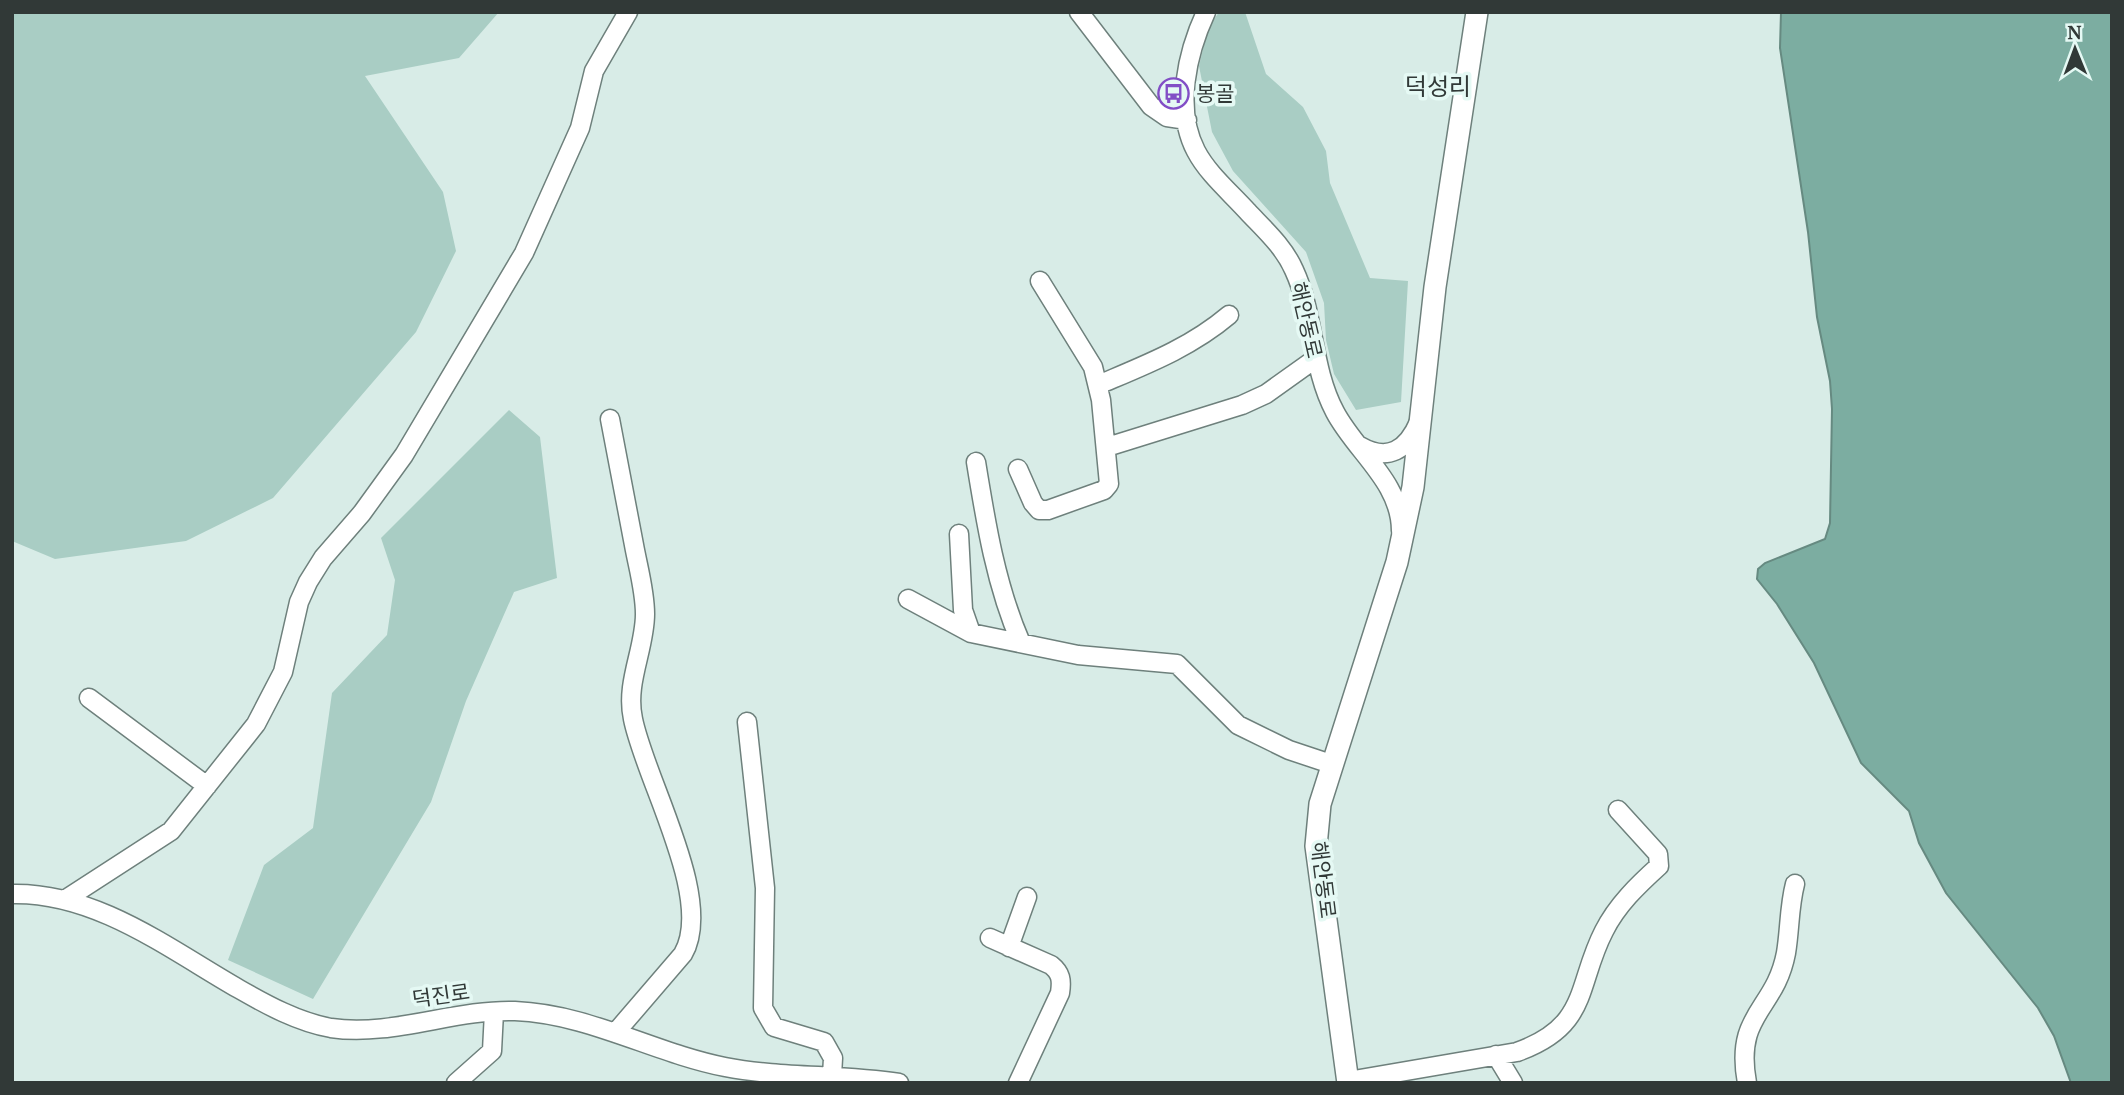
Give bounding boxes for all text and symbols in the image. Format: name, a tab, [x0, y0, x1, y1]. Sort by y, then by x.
north arrow	[2040, 14, 2110, 84]
text: N	[2067, 19, 2083, 44]
district label: 덕성리	[1405, 70, 1471, 102]
bus stop icon: 봉골	[1156, 77, 1190, 111]
place label: 봉골	[1196, 79, 1235, 107]
street label: 해안동로	[1285, 279, 1329, 361]
street label: 해안동로	[1305, 840, 1343, 920]
street label: 덕진로	[410, 977, 472, 1013]

